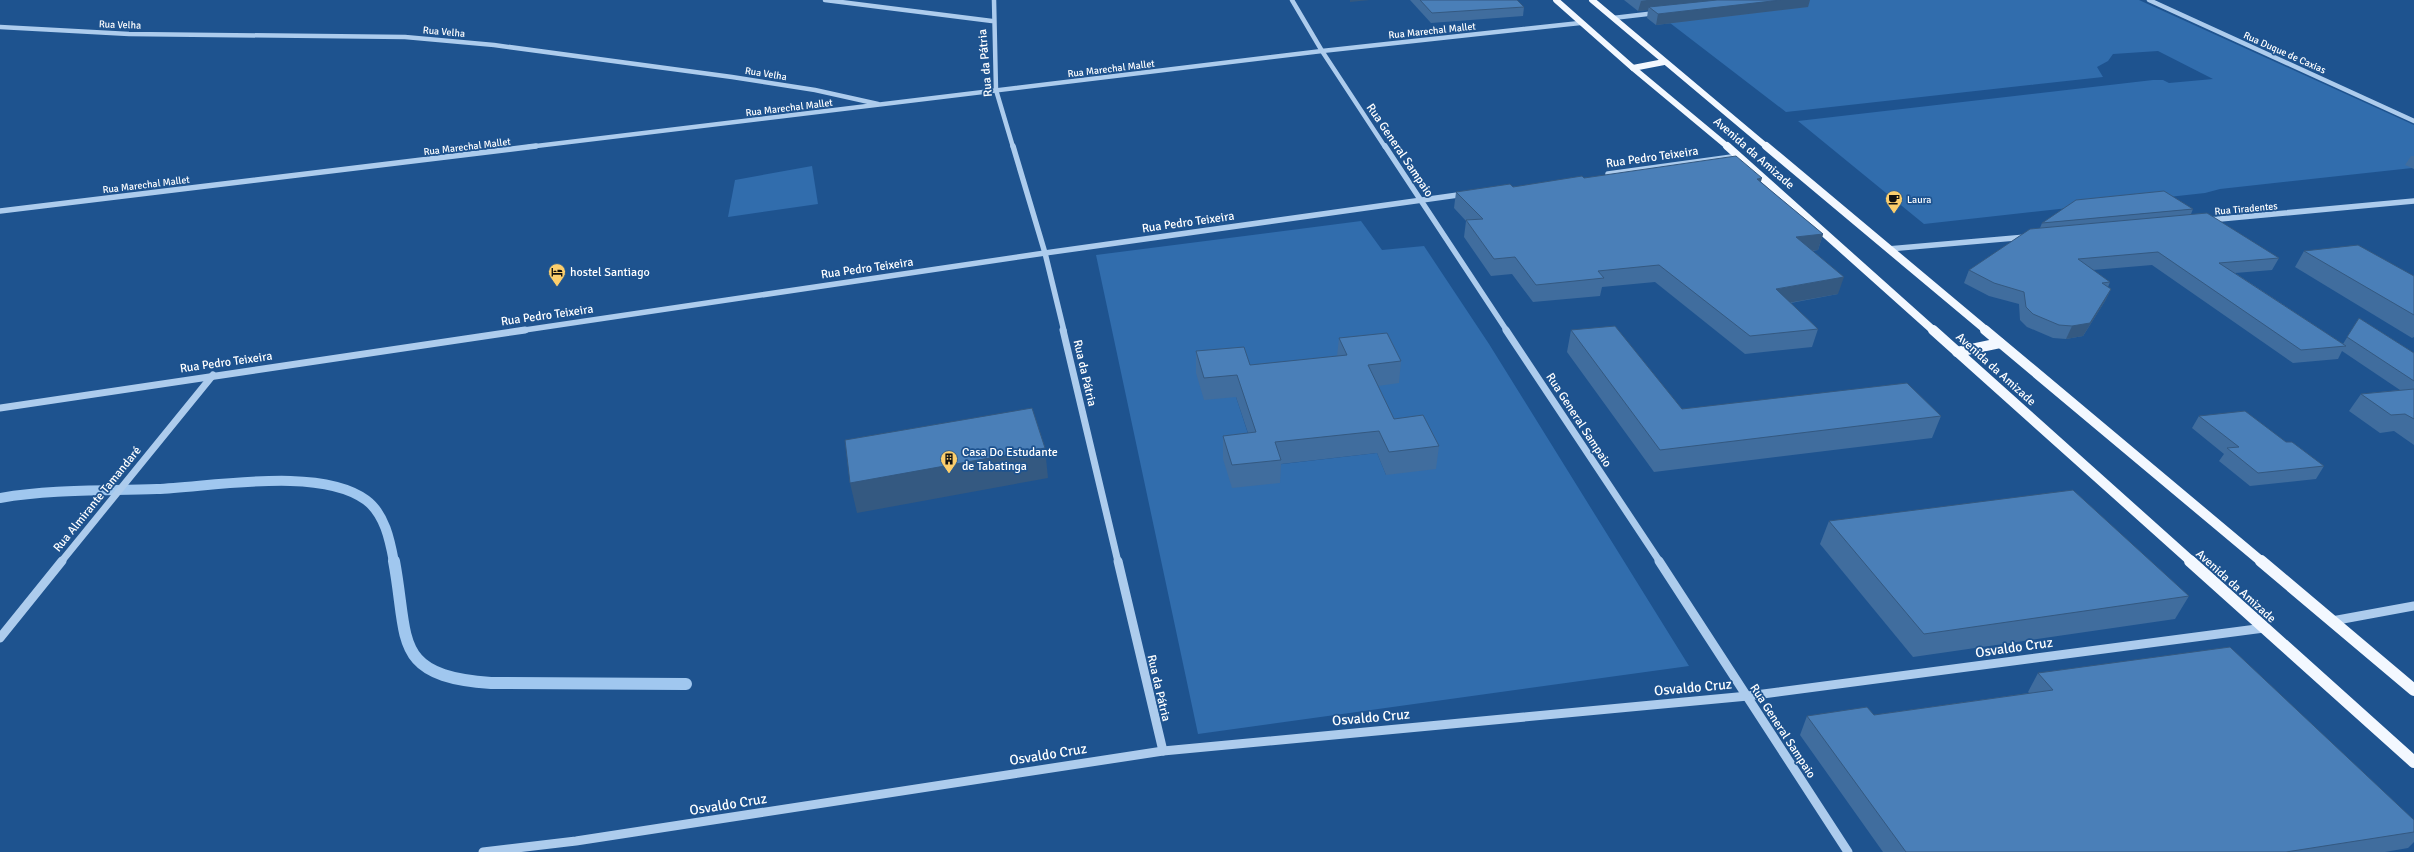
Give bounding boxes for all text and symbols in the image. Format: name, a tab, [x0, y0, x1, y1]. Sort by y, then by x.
street label: Rua Velha	[99, 18, 141, 32]
street label: Rua Marechal Mallet	[1388, 20, 1477, 42]
street label: Rua Velha	[422, 24, 465, 40]
street label: Rua da Pátria	[975, 28, 996, 97]
street label: Rua Duque de Caxias	[2242, 29, 2328, 77]
street label: Rua Marechal Mallet	[1067, 58, 1156, 80]
street label: Rua Velha	[744, 65, 788, 83]
street label: Rua Marechal Mallet	[745, 97, 834, 119]
street label: Rua General Sampaio	[1363, 101, 1436, 200]
street label: Avenida da Amizade	[1710, 114, 1797, 193]
street label: Rua Marechal Mallet	[423, 136, 512, 158]
street label: Rua Pedro Teixeira	[1605, 144, 1699, 171]
street label: Rua Marechal Mallet	[102, 174, 191, 196]
cafe icon: Laura	[1884, 189, 1904, 214]
place label: Laura	[1907, 194, 1931, 206]
street label: Rua Tiradentes	[2214, 200, 2279, 218]
street label: Rua Pedro Teixeira	[1141, 209, 1235, 236]
street label: Rua Pedro Teixeira	[820, 255, 914, 282]
hotel icon: hostel Santiago	[547, 262, 567, 287]
place label: hostel Santiago	[570, 265, 650, 280]
street label: Rua Pedro Teixeira	[500, 302, 594, 329]
street label: Avenida da Amizade	[1953, 330, 2039, 409]
street label: Rua da Pátria	[1070, 338, 1099, 408]
street label: Rua Pedro Teixeira	[179, 349, 273, 376]
street label: Rua General Sampaio	[1543, 370, 1615, 470]
street label: Rua Almirante Tamandaré	[50, 444, 145, 555]
place label: Casa Do Estudante de Tabatinga	[962, 445, 1058, 474]
building icon: Casa Do Estudante de Tabatinga	[939, 449, 959, 474]
street label: Avenida da Amizade	[2193, 547, 2279, 626]
street label: Osvaldo Cruz	[1974, 634, 2054, 661]
street label: Rua da Pátria	[1144, 653, 1173, 723]
street label: Osvaldo Cruz	[1653, 676, 1733, 699]
street label: Rua General Sampaio	[1747, 681, 1819, 781]
street label: Osvaldo Cruz	[1331, 706, 1411, 729]
street label: Osvaldo Cruz	[1008, 740, 1088, 769]
street label: Osvaldo Cruz	[688, 790, 768, 819]

